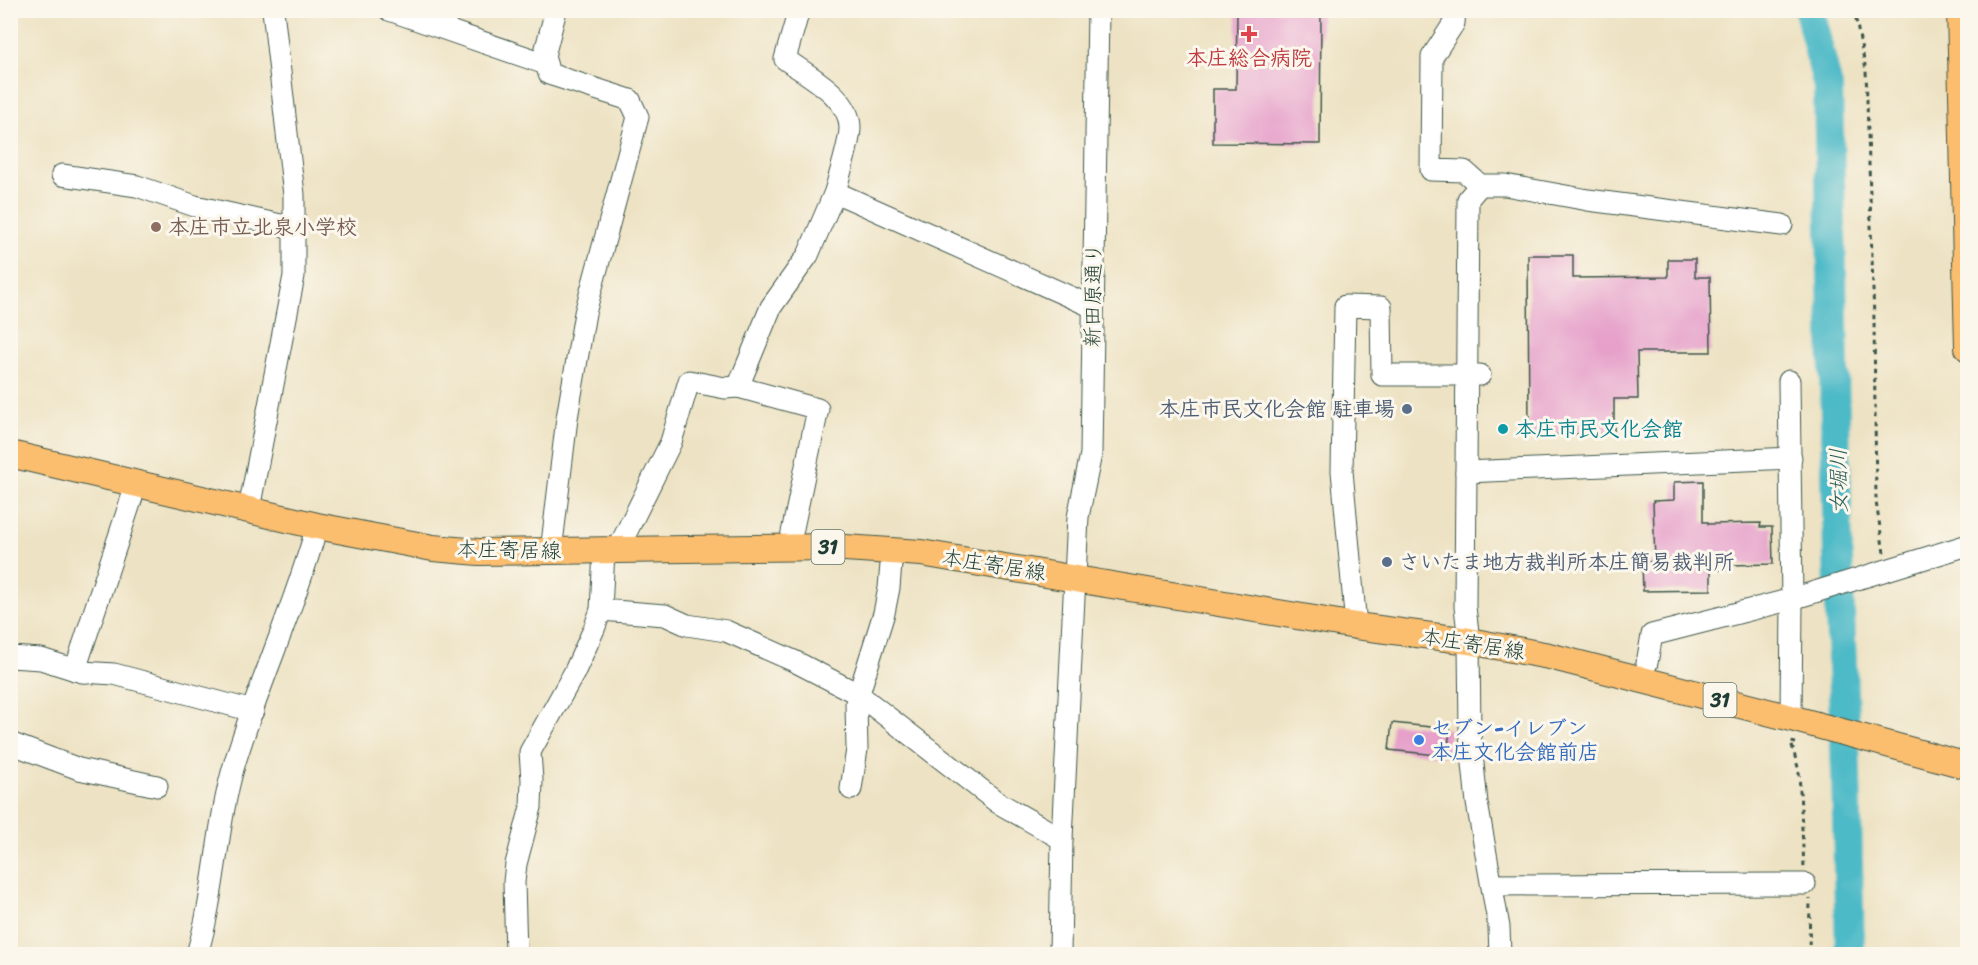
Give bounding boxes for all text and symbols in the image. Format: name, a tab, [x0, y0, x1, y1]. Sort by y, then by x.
marker: 本庄総合病院	[1240, 25, 1258, 43]
place label: 本庄総合病院	[1186, 39, 1312, 77]
place label: 本庄市立北泉小学校	[168, 208, 357, 246]
marker: 本庄市立北泉小学校	[149, 220, 163, 234]
street label: 新田原通り	[1073, 242, 1113, 348]
place label: 本庄市民文化会館 駐車場	[1159, 390, 1395, 428]
marker: 本庄市民文化会館 駐車場	[1400, 402, 1414, 416]
place label: 本庄市民文化会館	[1515, 410, 1683, 448]
marker: 本庄市民文化会館	[1496, 422, 1510, 436]
water label: 女堀川	[1818, 448, 1859, 514]
street label: 本庄寄居線	[456, 530, 562, 570]
road number: 31	[812, 530, 844, 564]
street label: 本庄寄居線	[939, 538, 1049, 592]
place label: さいたま地方裁判所本庄簡易裁判所	[1399, 543, 1735, 581]
marker: さいたま地方裁判所本庄簡易裁判所	[1380, 555, 1394, 569]
street label: 本庄寄居線	[1418, 617, 1528, 671]
road number: 31	[1704, 683, 1736, 717]
place label: セブン-イレブン 本庄文化会館前店	[1431, 709, 1599, 771]
marker: セブン-イレブン 本庄文化会館前店	[1412, 733, 1426, 747]

